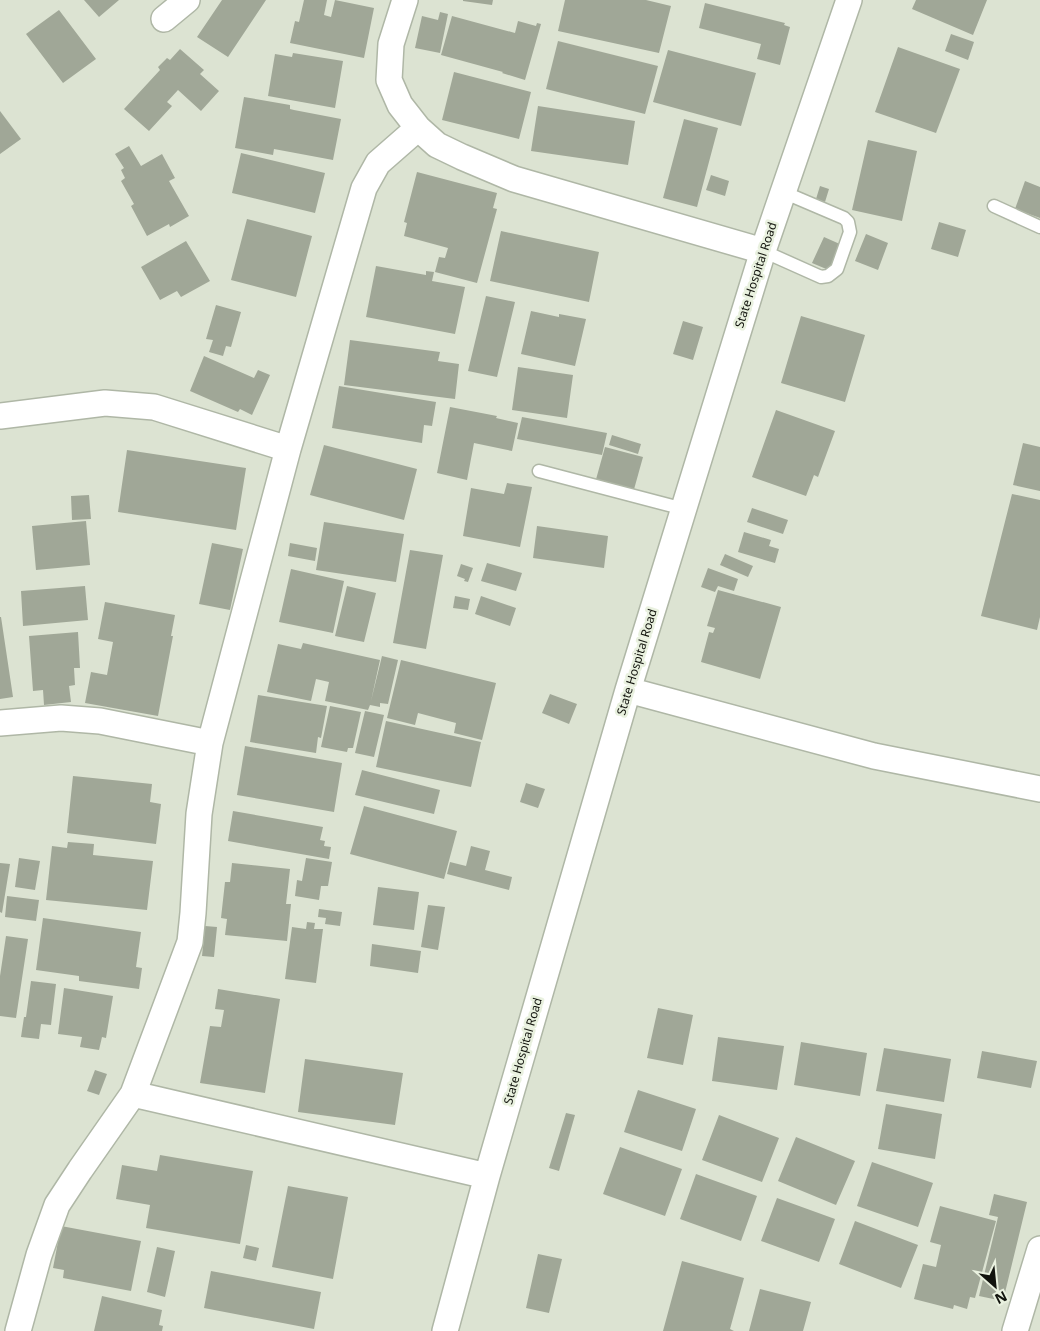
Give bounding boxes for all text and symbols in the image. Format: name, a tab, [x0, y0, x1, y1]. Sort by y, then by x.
street label: State Hospital Road	[730, 220, 781, 330]
street label: State Hospital Road	[612, 607, 661, 717]
street label: State Hospital Road	[499, 995, 546, 1106]
north arrow	[970, 1261, 1020, 1311]
text: N	[992, 1287, 1011, 1309]

